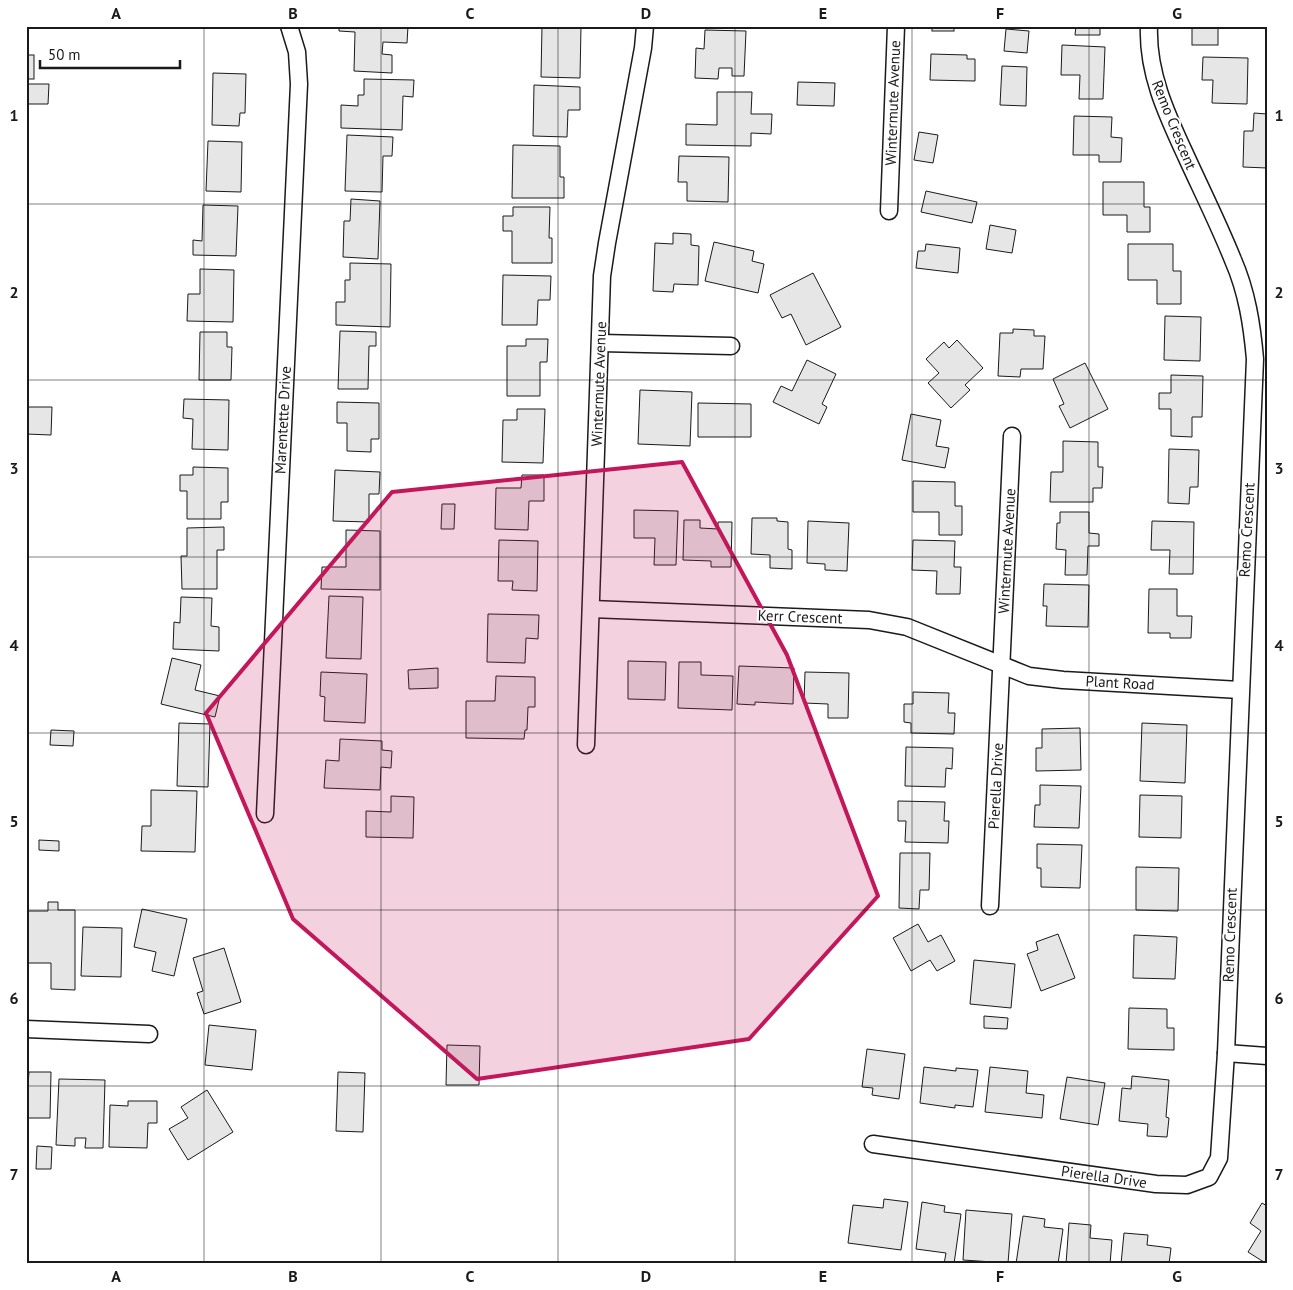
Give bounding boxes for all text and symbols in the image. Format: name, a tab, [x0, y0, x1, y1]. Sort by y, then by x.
text: A	[111, 3, 121, 23]
text: B	[288, 3, 298, 23]
text: C	[466, 3, 475, 23]
text: D	[641, 3, 651, 23]
text: E	[819, 3, 827, 23]
text: F	[996, 3, 1004, 23]
text: G	[1172, 3, 1182, 23]
scale bar	[40, 38, 180, 70]
street label: Wintermute Avenue	[881, 40, 904, 166]
text: 50 m	[48, 45, 81, 64]
street label: Remo Crescent	[1148, 77, 1201, 172]
text: 1	[9, 105, 19, 125]
text: 1	[1274, 105, 1284, 125]
text: 2	[9, 282, 19, 302]
text: 2	[1274, 282, 1284, 302]
street label: Wintermute Avenue	[587, 321, 610, 447]
street label: Marentette Drive	[270, 366, 295, 474]
text: 3	[9, 458, 19, 478]
text: 3	[1274, 458, 1284, 478]
street label: Remo Crescent	[1235, 482, 1258, 578]
street label: Wintermute Avenue	[994, 488, 1019, 614]
street label: Kerr Crescent	[757, 606, 843, 627]
text: 4	[9, 635, 19, 655]
text: 4	[1274, 635, 1284, 655]
street label: Plant Road	[1085, 671, 1155, 694]
street label: Pierella Drive	[984, 742, 1007, 830]
text: 5	[9, 811, 19, 831]
text: 5	[1274, 811, 1284, 831]
street label: Remo Crescent	[1218, 887, 1241, 983]
text: 6	[9, 988, 19, 1008]
text: 6	[1274, 988, 1284, 1008]
street label: Pierella Drive	[1060, 1161, 1148, 1192]
text: 7	[9, 1164, 19, 1184]
text: 7	[1274, 1164, 1284, 1184]
text: A	[111, 1266, 121, 1286]
text: B	[288, 1266, 298, 1286]
text: C	[466, 1266, 475, 1286]
text: D	[641, 1266, 651, 1286]
text: E	[819, 1266, 827, 1286]
text: F	[996, 1266, 1004, 1286]
text: G	[1172, 1266, 1182, 1286]

